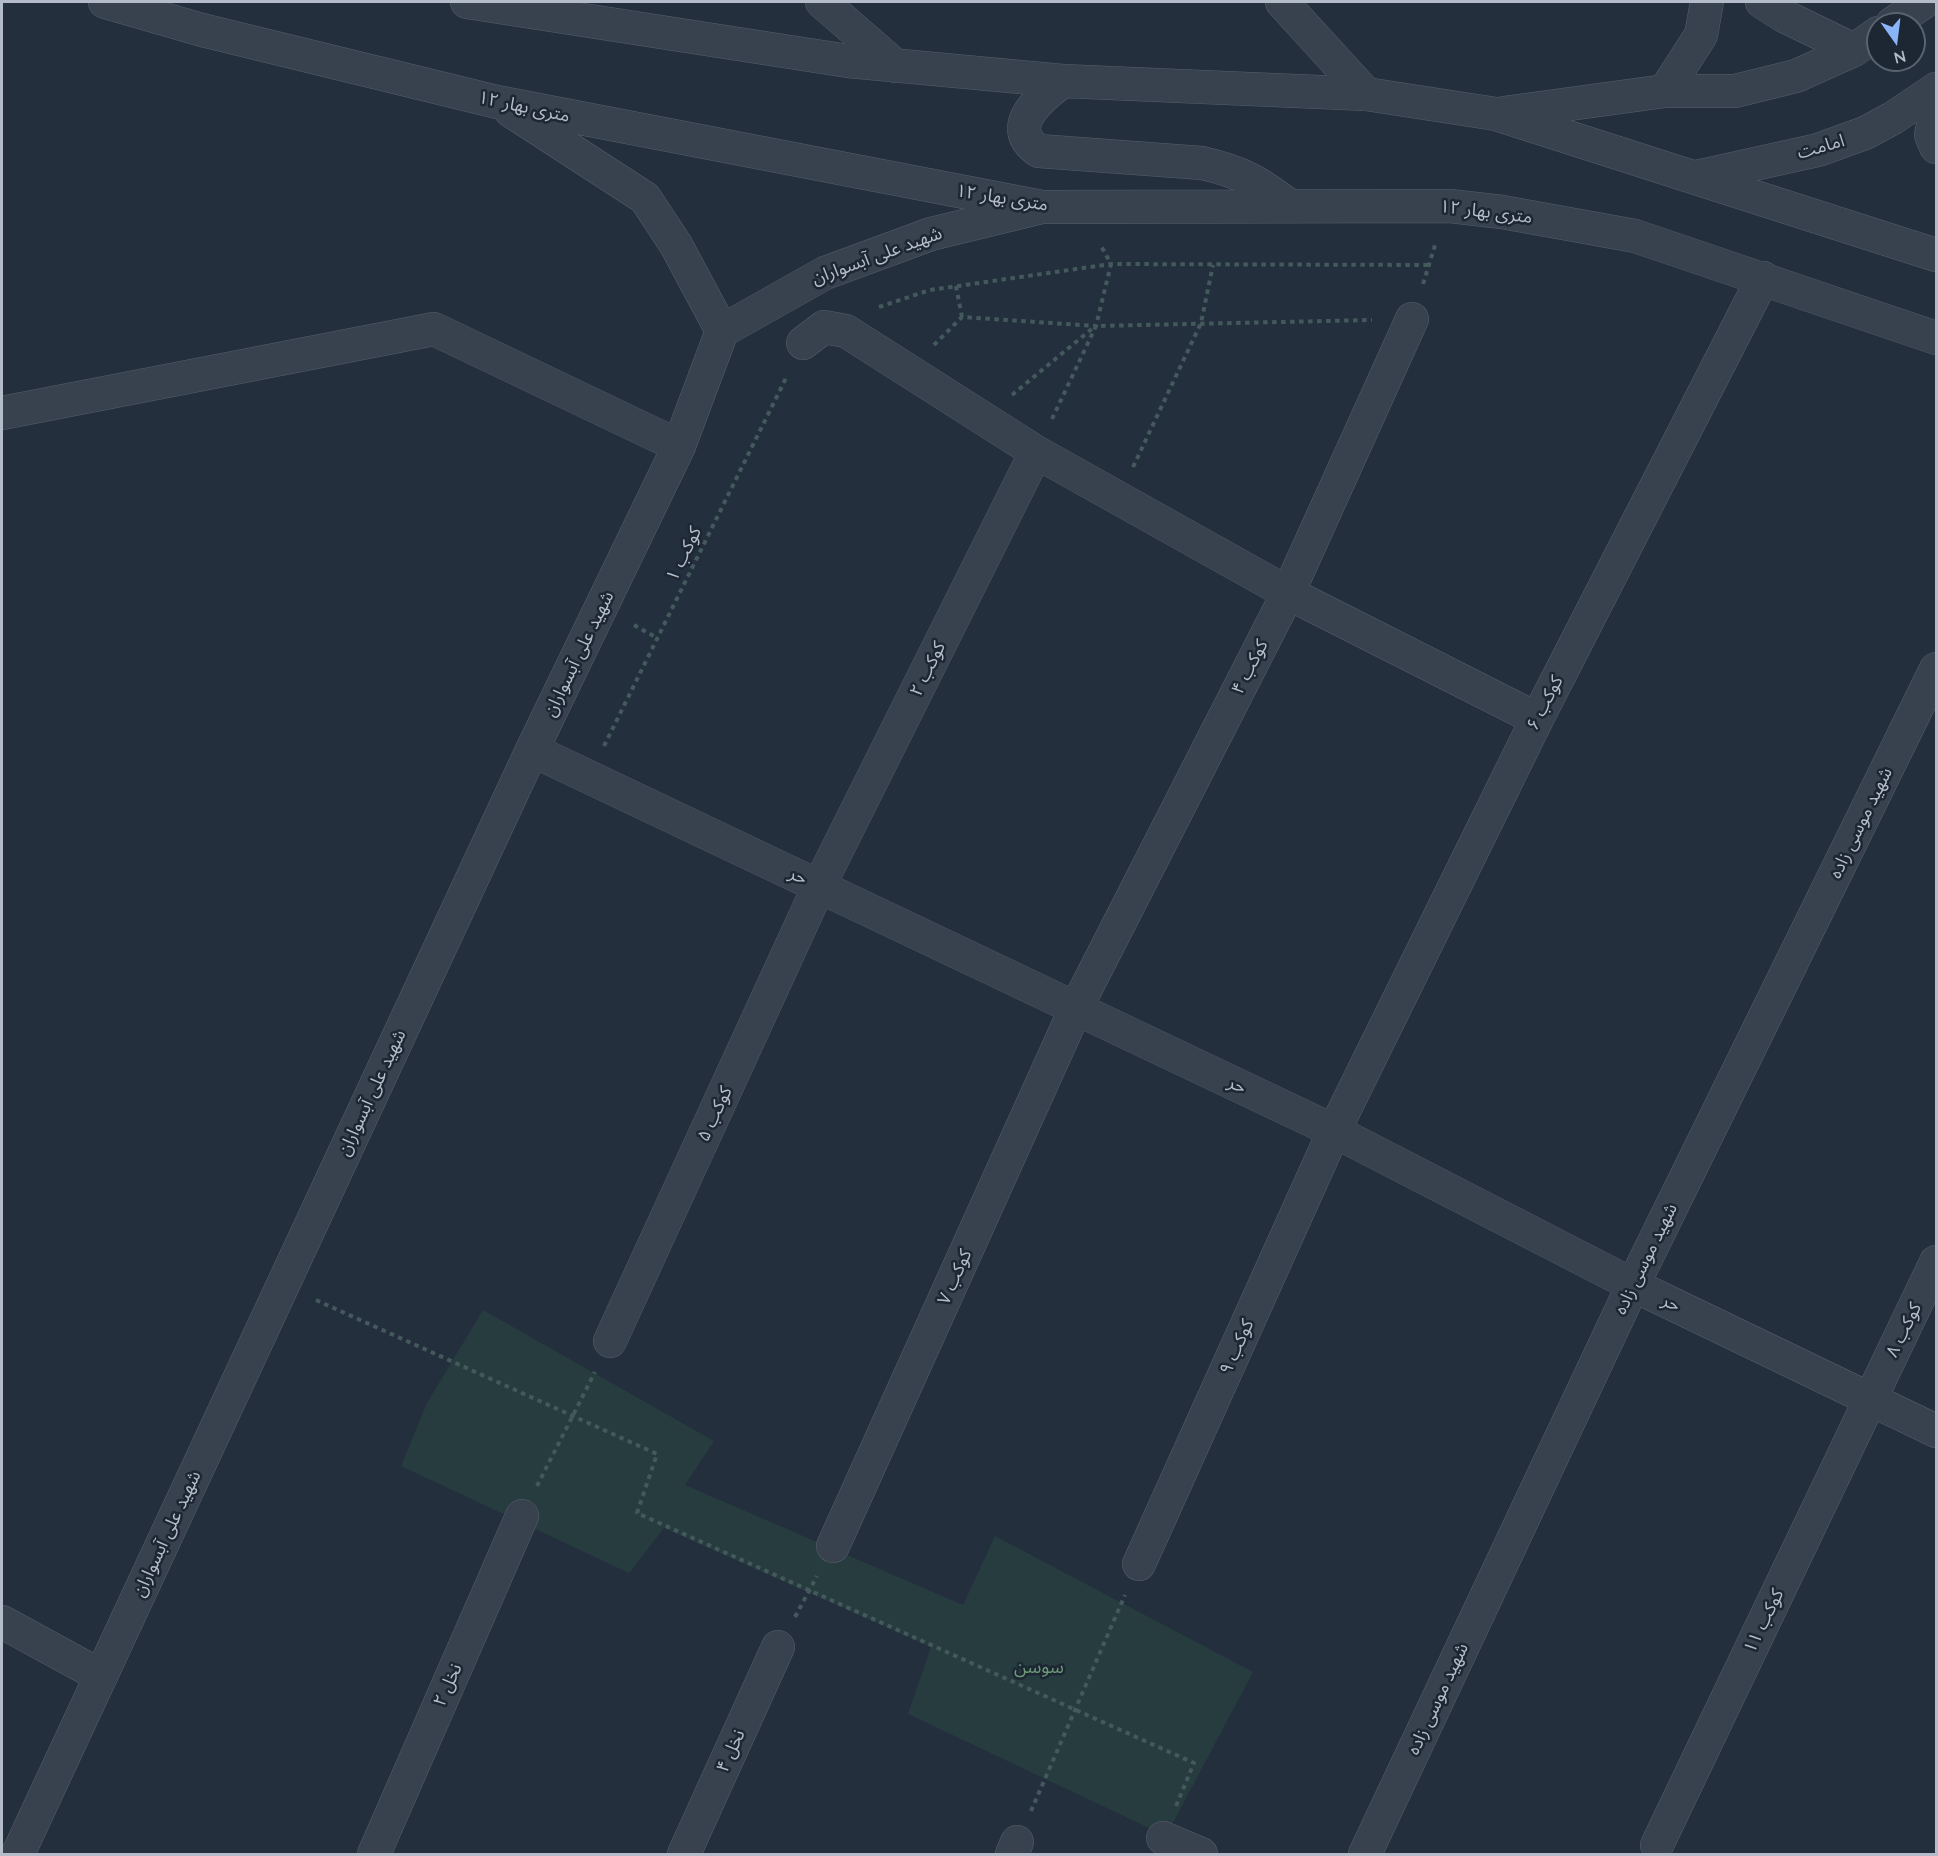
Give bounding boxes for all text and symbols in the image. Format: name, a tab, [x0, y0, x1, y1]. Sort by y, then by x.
north arrow	[1866, 12, 1926, 72]
text: N	[1892, 46, 1908, 69]
street label: ۱۲ متری بهار	[476, 87, 572, 127]
street label: امامت	[1795, 130, 1847, 164]
street label: ۱۲ متری بهار	[954, 180, 1050, 216]
street label: ۱۲ متری بهار	[1438, 196, 1534, 228]
street label: شهید علی آبسواران	[809, 222, 945, 290]
street label: کوکب ۱	[662, 523, 706, 585]
street label: شهید علی آبسواران	[539, 588, 619, 720]
street label: کوکب ۴	[1227, 636, 1273, 698]
street label: کوکب ۲	[906, 638, 950, 700]
street label: کوکب ۶	[1522, 672, 1568, 734]
street label: شهید موسی زاده	[1825, 764, 1897, 882]
street label: حر	[785, 862, 811, 890]
street label: شهید علی آبسواران	[333, 1026, 411, 1160]
street label: حر	[1224, 1071, 1250, 1099]
street label: کوکب ۵	[693, 1083, 737, 1145]
street label: شهید موسی زاده	[1610, 1200, 1682, 1318]
street label: کوکب ۷	[933, 1246, 977, 1308]
street label: حر	[1658, 1289, 1684, 1317]
street label: کوکب ۸	[1882, 1299, 1926, 1361]
street label: کوکب ۹	[1215, 1316, 1259, 1378]
street label: شهید علی آبسواران	[128, 1467, 206, 1601]
street label: کوکب ۱۱	[1739, 1585, 1789, 1657]
street label: شهید موسی زاده	[1403, 1640, 1473, 1758]
park label: سوسن	[1014, 1657, 1064, 1679]
street label: نخل ۲	[429, 1660, 467, 1710]
street label: نخل ۴	[712, 1726, 750, 1776]

